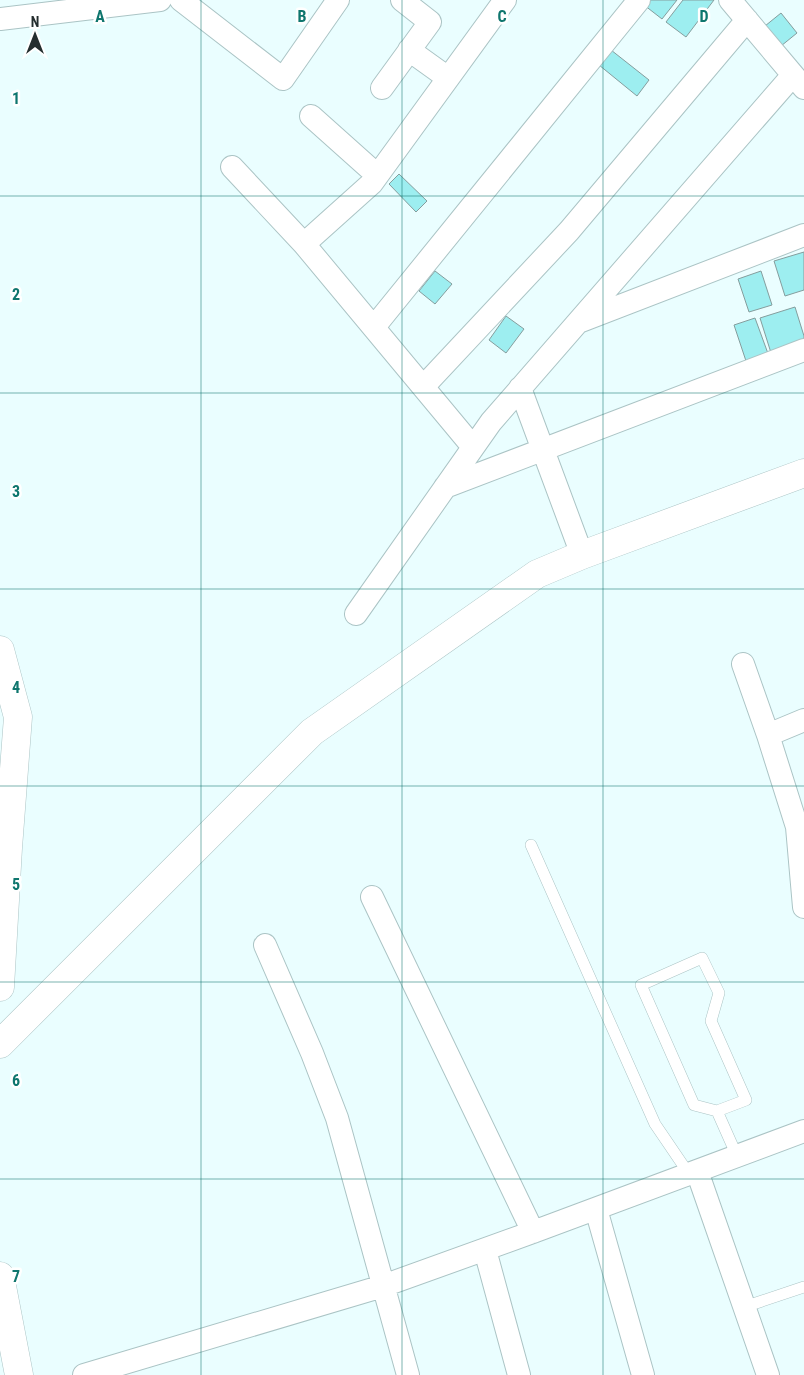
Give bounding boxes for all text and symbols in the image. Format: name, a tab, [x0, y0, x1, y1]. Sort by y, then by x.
text: A	[95, 7, 105, 26]
text: B	[298, 7, 307, 26]
text: C	[497, 7, 507, 26]
text: D	[699, 7, 709, 26]
north arrow	[10, 10, 60, 60]
text: N	[31, 14, 39, 30]
text: 1	[12, 89, 20, 108]
text: 2	[12, 285, 20, 304]
text: 3	[12, 482, 20, 501]
text: 4	[12, 678, 20, 697]
text: 5	[12, 875, 20, 894]
text: 6	[12, 1071, 20, 1090]
text: 7	[12, 1267, 20, 1286]

